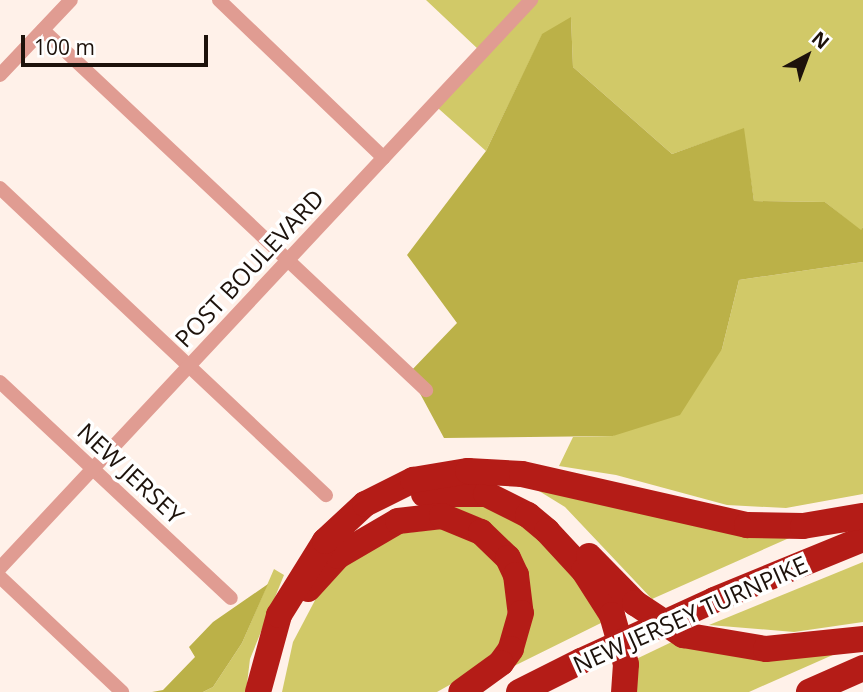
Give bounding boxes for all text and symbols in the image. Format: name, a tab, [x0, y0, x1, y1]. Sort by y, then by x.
scale bar	[24, 21, 212, 65]
north arrow	[772, 21, 842, 91]
text: N	[806, 25, 835, 55]
text: 100 m	[34, 33, 95, 61]
street label: POST BOULEVARD	[169, 183, 329, 353]
street label: NEW JERSEY	[72, 417, 190, 529]
street label: NEW JERSEY TURNPIKE	[568, 549, 812, 679]

